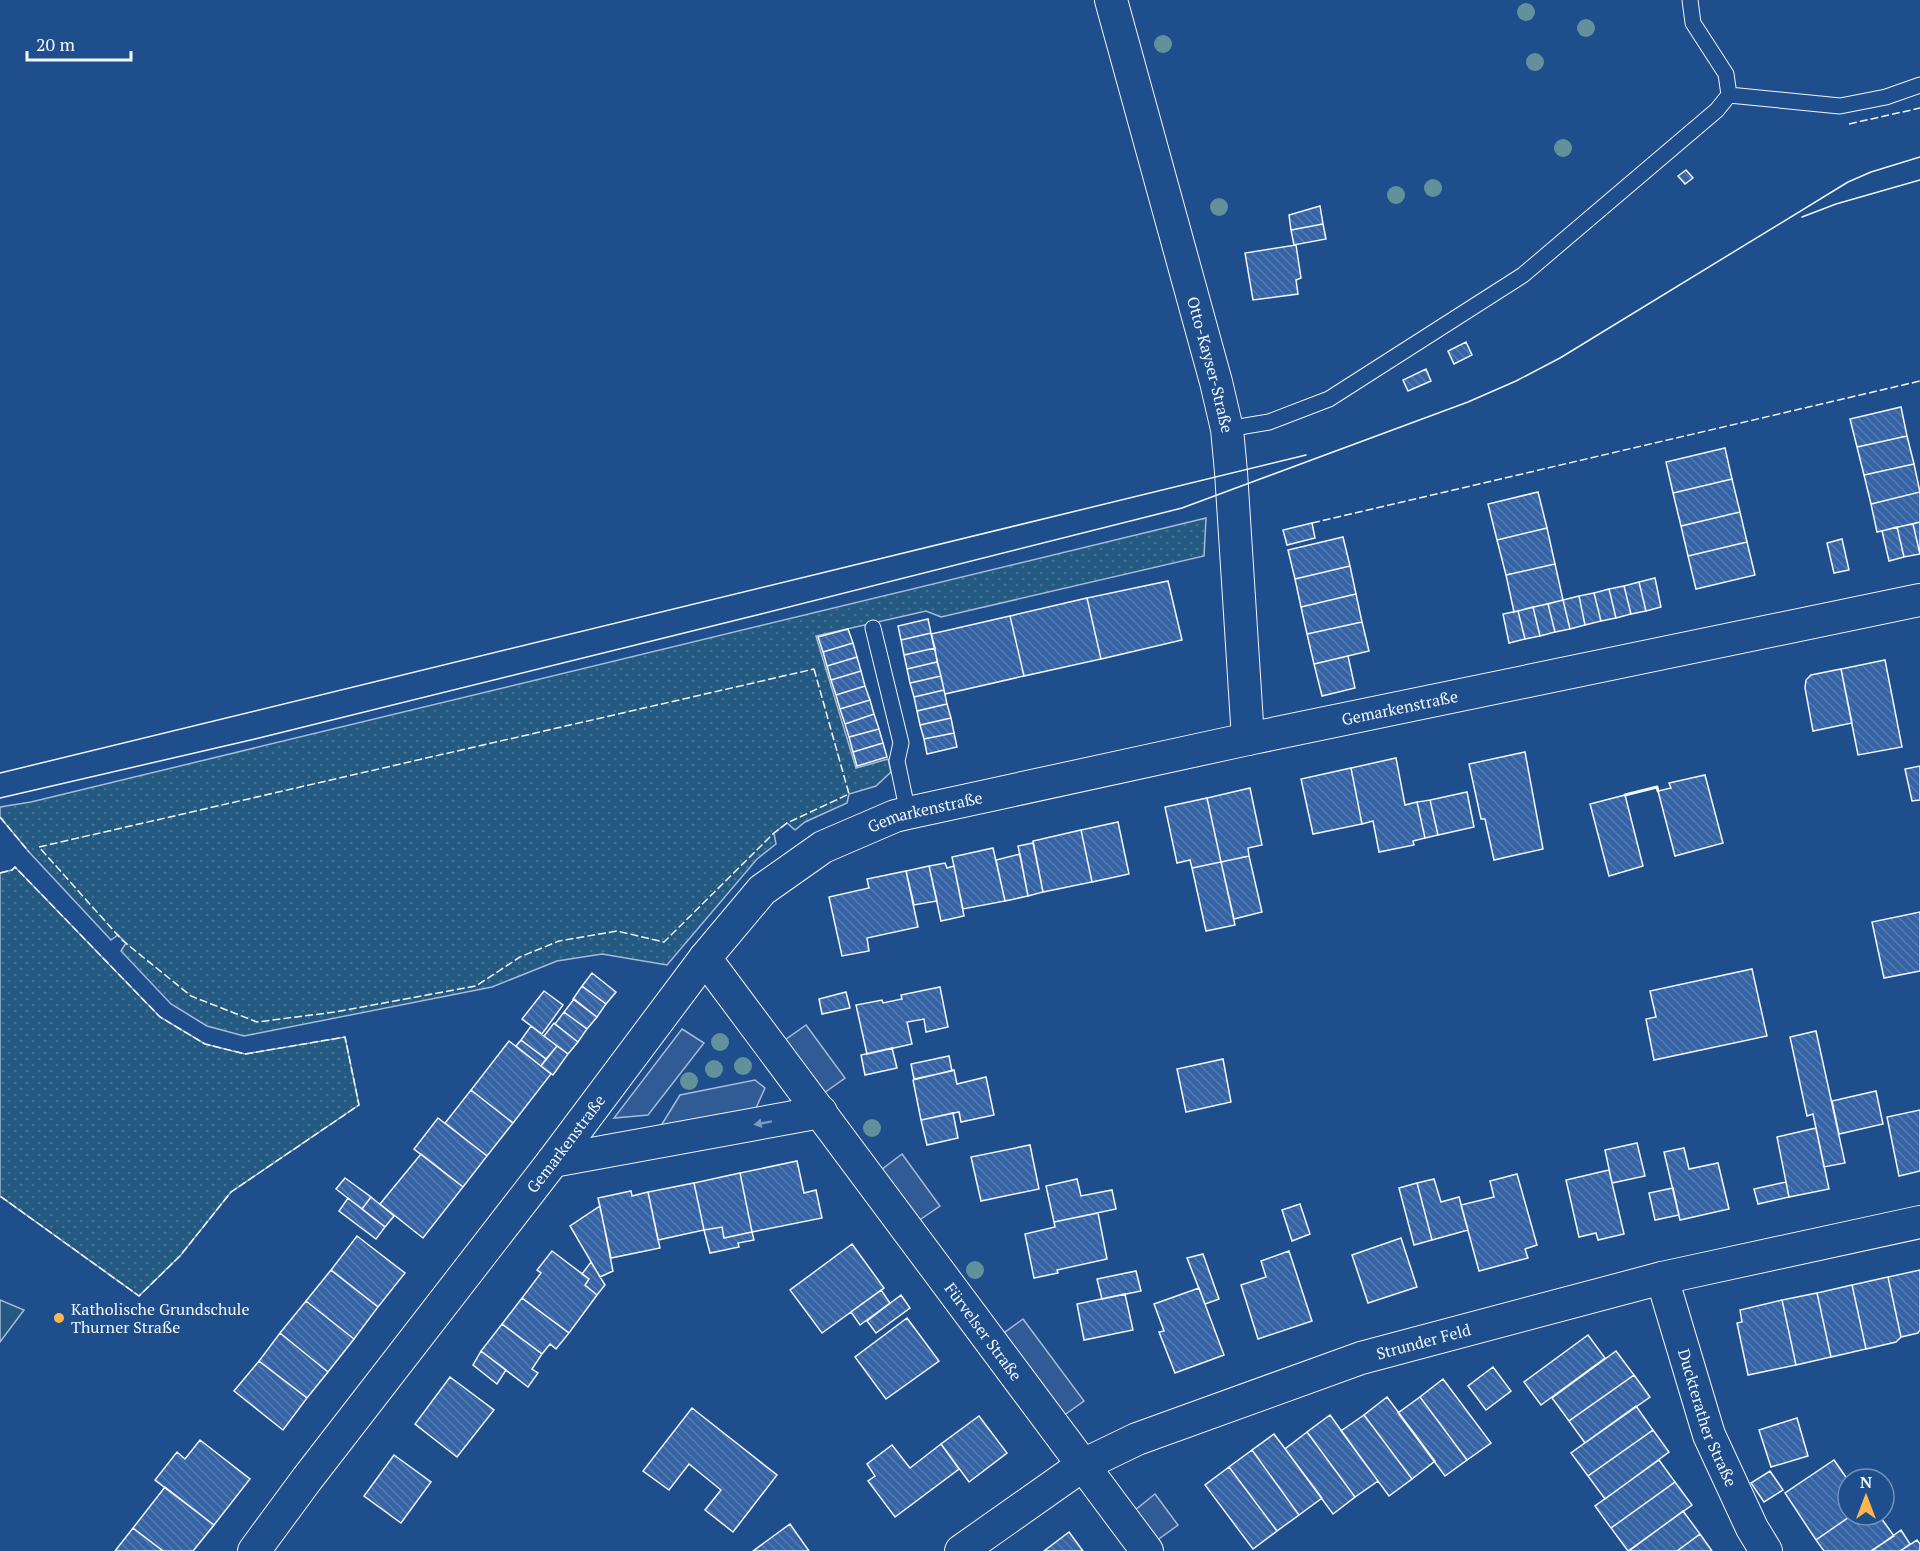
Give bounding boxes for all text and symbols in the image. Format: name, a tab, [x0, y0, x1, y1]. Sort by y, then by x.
scale bar	[27, 24, 130, 62]
text: 20 m	[36, 32, 76, 56]
street label: Otto-Kayser-Straße	[1182, 294, 1239, 435]
street label: Gemarkenstraße	[1340, 685, 1460, 730]
street label: Gemarkenstraße	[864, 786, 985, 838]
street label: Gemarkenstraße	[521, 1090, 610, 1197]
one-way arrow	[754, 1119, 773, 1128]
street label: Fürvelser Straße	[940, 1278, 1027, 1385]
place label: Katholische Grundschule Thurner Straße	[71, 1298, 249, 1338]
marker: Katholische Grundschule Thurner Straße	[52, 1311, 66, 1325]
street label: Strunder Feld	[1374, 1318, 1473, 1364]
street label: Duckterather Straße	[1673, 1346, 1742, 1490]
north arrow	[1836, 1467, 1896, 1527]
text: N	[1860, 1471, 1872, 1493]

